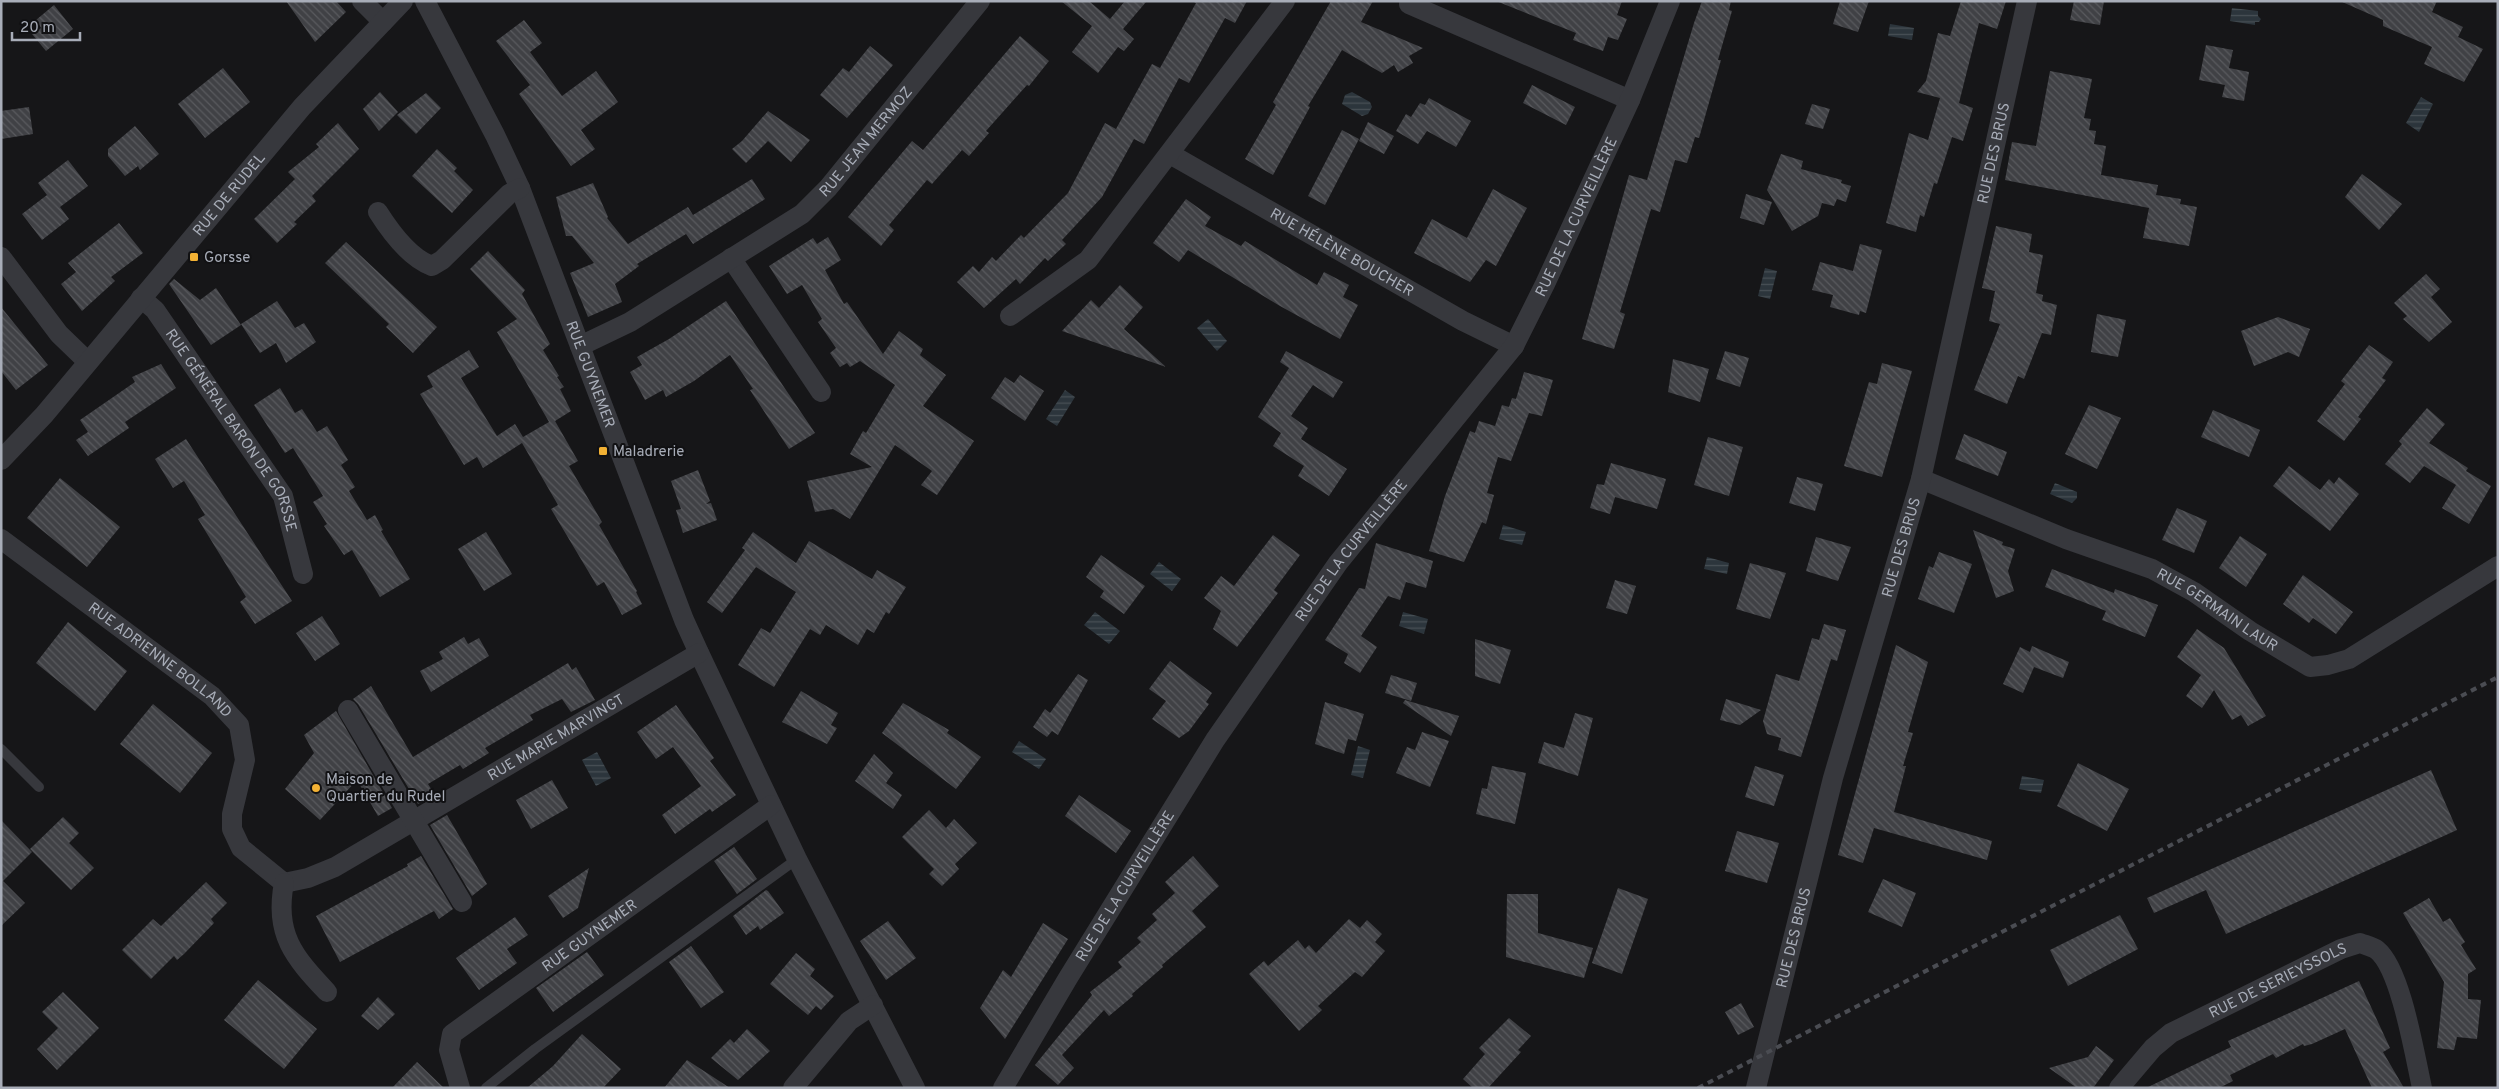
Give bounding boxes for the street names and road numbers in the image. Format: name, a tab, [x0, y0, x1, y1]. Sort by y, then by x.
street label: RUE JEAN MERMOZ	[816, 83, 917, 202]
street label: RUE DES BRUS	[1974, 101, 2015, 206]
street label: RUE DE LA CURVEILLÈRE	[1532, 134, 1623, 300]
street label: RUE DE RUDEL	[190, 150, 270, 241]
street label: RUE HÉLÈNE BOUCHER	[1266, 205, 1417, 302]
street label: RUE GUYNEMER	[560, 319, 618, 431]
street label: RUE GÉNÉRAL BARON DE GORSSE	[160, 326, 300, 534]
street label: RUE DE LA CURVEILLÈRE	[1292, 476, 1413, 626]
street label: RUE DES BRUS	[1879, 495, 1926, 600]
street label: RUE GERMAIN LAUR	[2153, 565, 2281, 656]
street label: RUE ADRIENNE BOLLAND	[84, 599, 235, 722]
street label: RUE MARIE MARVINGT	[485, 691, 629, 786]
street label: RUE DE LA CURVEILLÈRE	[1072, 808, 1180, 966]
street label: RUE DES BRUS	[1773, 886, 1816, 990]
street label: RUE GUYNEMER	[539, 896, 642, 977]
street label: RUE DE SERIEYSSOLS	[2206, 940, 2349, 1024]

